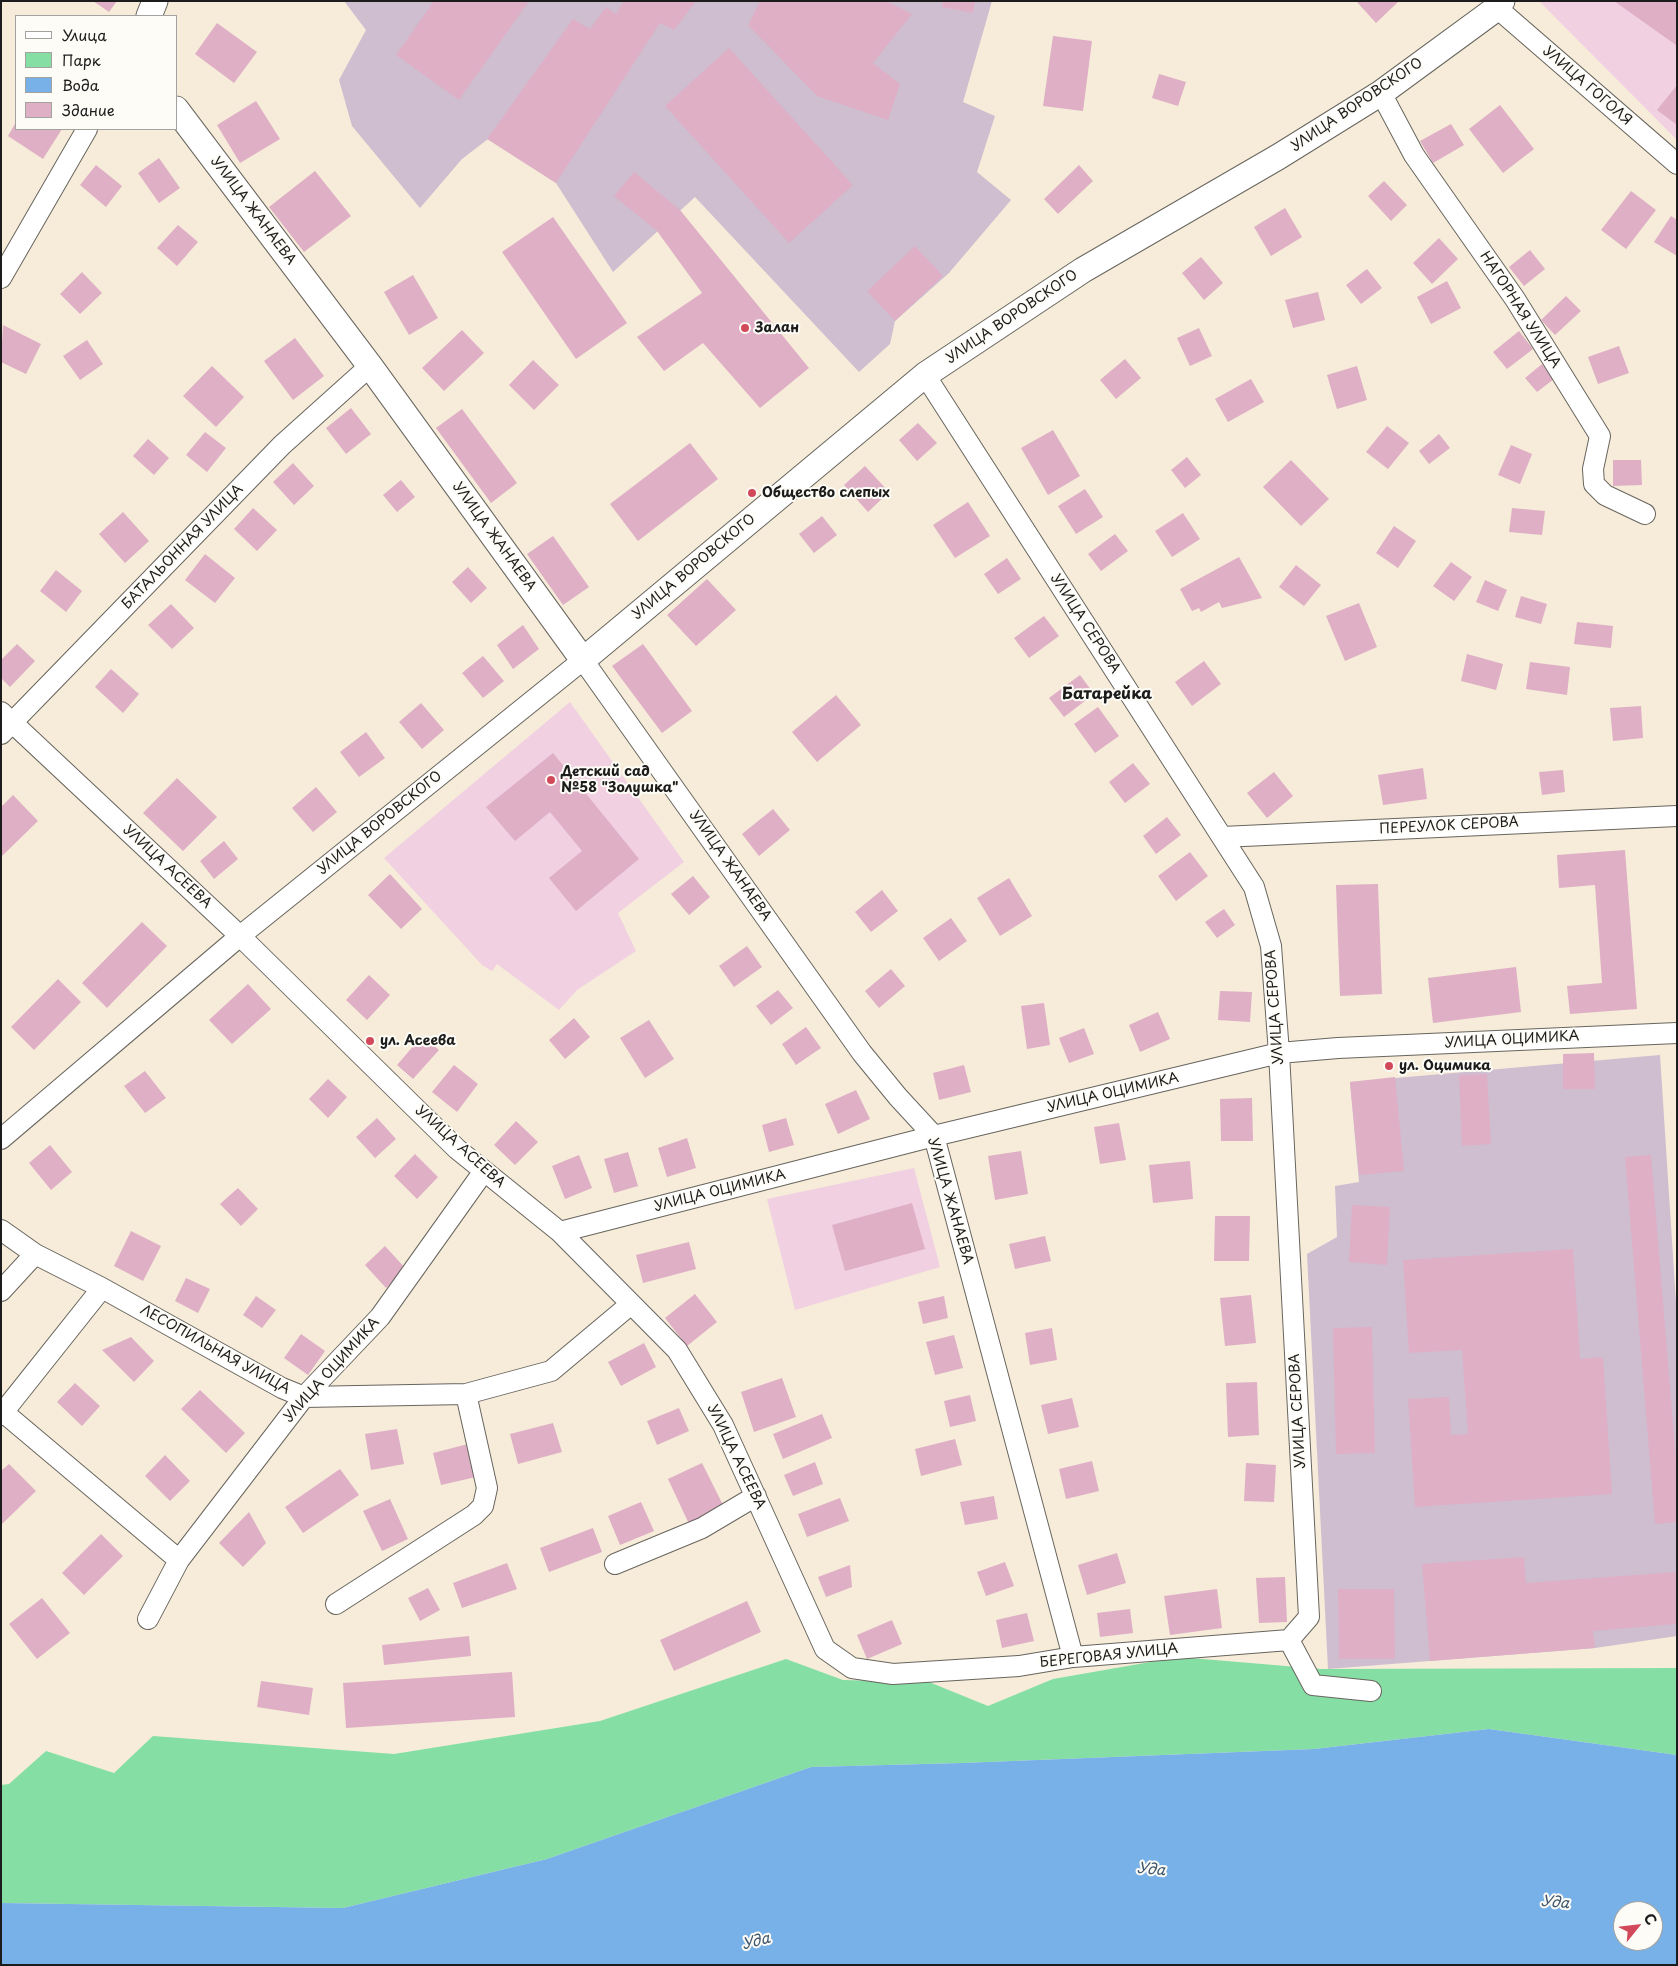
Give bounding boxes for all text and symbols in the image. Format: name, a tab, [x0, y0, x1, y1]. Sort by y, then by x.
legend	[15, 15, 178, 130]
text: Улица	[62, 23, 107, 46]
street label: УЛИЦА ГОГОЛЯ	[1539, 43, 1635, 129]
text: Парк	[62, 48, 101, 71]
street label: УЛИЦА ВОРОВСКОГО	[1288, 55, 1426, 155]
text: Вода	[62, 73, 99, 96]
text: Здание	[62, 98, 115, 121]
street label: УЛИЦА ЖАНАЕВА	[207, 154, 299, 268]
street label: НАГОРНАЯ УЛИЦА	[1476, 249, 1564, 371]
street label: УЛИЦА ВОРОВСКОГО	[943, 267, 1081, 367]
place label: Залан	[755, 320, 799, 336]
marker: Залан	[739, 322, 751, 334]
street label: УЛИЦА ЖАНАЕВА	[449, 479, 539, 595]
street label: БАТАЛЬОННАЯ УЛИЦА	[119, 481, 247, 613]
place label: Общество слепых	[762, 485, 890, 501]
marker: Общество слепых	[746, 487, 758, 499]
street label: УЛИЦА ВОРОВСКОГО	[629, 511, 759, 623]
street label: УЛИЦА СЕРОВА	[1047, 571, 1123, 677]
district label: Батарейка	[1062, 685, 1152, 705]
place label: Детский сад №58 "Золушка"	[561, 764, 678, 796]
street label: УЛИЦА ВОРОВСКОГО	[314, 768, 446, 878]
marker: Детский сад №58 "Золушка"	[545, 774, 557, 786]
street label: УЛИЦА ЖАНАЕВА	[686, 808, 774, 924]
street label: ПЕРЕУЛОК СЕРОВА	[1379, 814, 1519, 838]
street label: УЛИЦА АСЕЕВА	[119, 822, 215, 912]
street label: УЛИЦА СЕРОВА	[1263, 949, 1287, 1065]
street label: УЛИЦА ОЦИМИКА	[1444, 1028, 1580, 1052]
place label: ул. Асеева	[380, 1033, 456, 1049]
marker: ул. Асеева	[364, 1035, 376, 1047]
place label: ул. Оцимика	[1399, 1058, 1491, 1074]
marker: ул. Оцимика	[1383, 1060, 1395, 1072]
street label: УЛИЦА ОЦИМИКА	[1045, 1070, 1181, 1116]
street label: УЛИЦА АСЕЕВА	[412, 1102, 508, 1192]
street label: УЛИЦА ЖАНАЕВА	[924, 1136, 976, 1266]
street label: УЛИЦА ОЦИМИКА	[653, 1167, 787, 1215]
street label: ЛЕСОПИЛЬНАЯ УЛИЦА	[137, 1302, 293, 1398]
street label: УЛИЦА ОЦИМИКА	[281, 1314, 383, 1426]
street label: УЛИЦА СЕРОВА	[1287, 1353, 1309, 1469]
street label: УЛИЦА АСЕЕВА	[703, 1402, 769, 1512]
street label: БЕРЕГОВАЯ УЛИЦА	[1039, 1640, 1179, 1672]
water label: Уда	[1136, 1860, 1166, 1880]
water label: Уда	[1540, 1893, 1570, 1913]
north arrow	[1613, 1901, 1663, 1951]
text: С	[1639, 1909, 1662, 1929]
water label: Уда	[740, 1930, 772, 1954]

